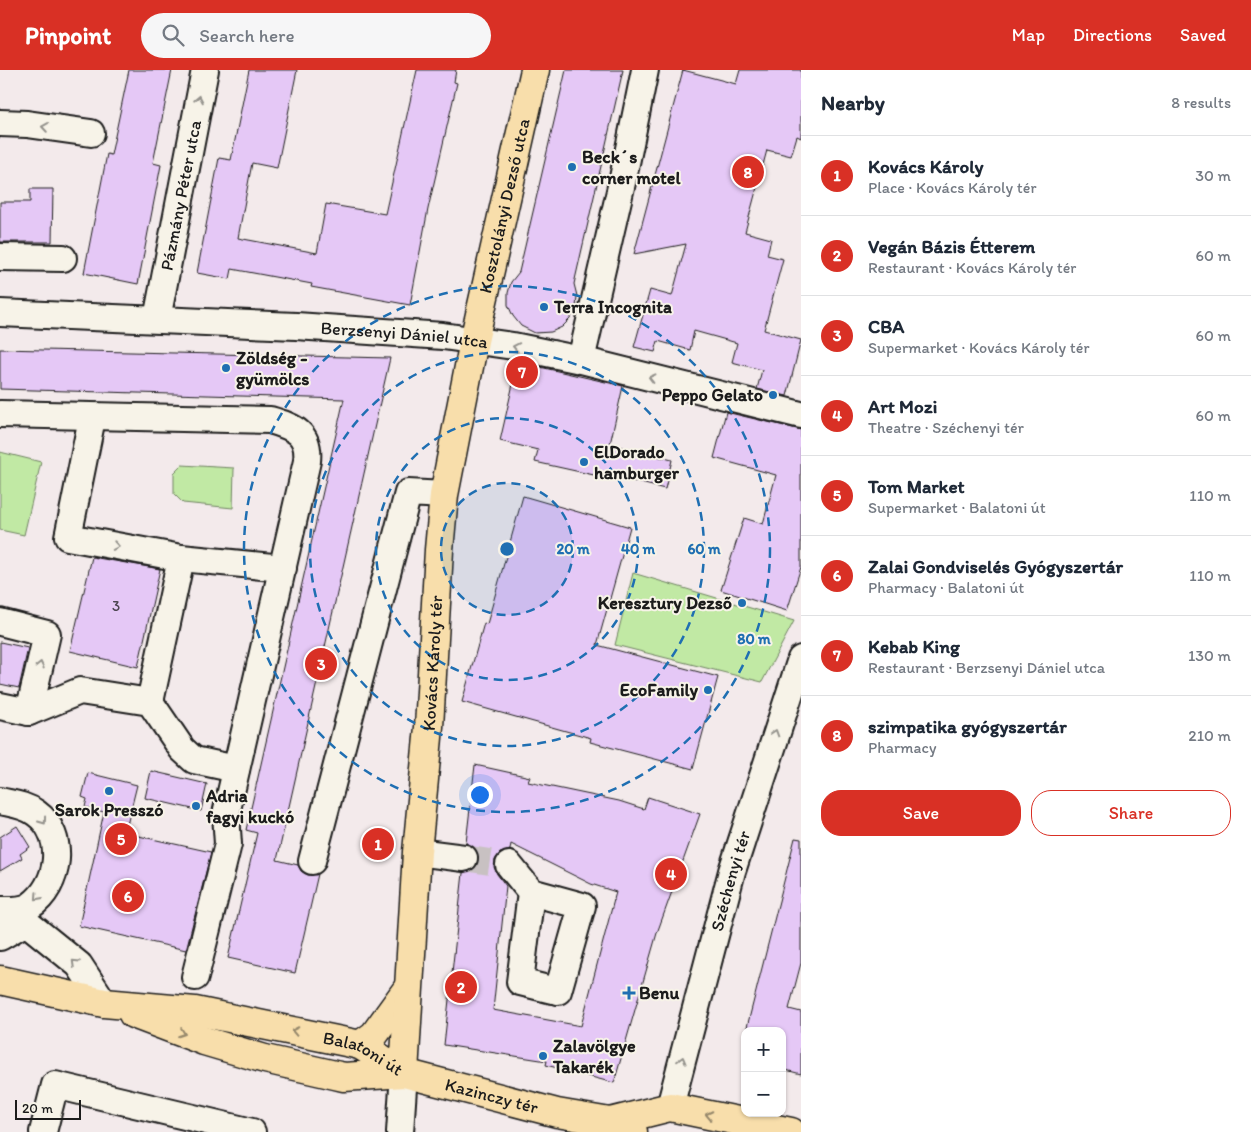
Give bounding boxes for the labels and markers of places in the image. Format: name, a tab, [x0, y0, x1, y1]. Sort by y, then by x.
place label: Beck´s corner motel	[582, 146, 681, 189]
pin: 8	[732, 153, 764, 191]
marker: Beck´s corner motel	[566, 161, 578, 173]
place label: Terra Incognita	[553, 296, 672, 318]
marker: Terra Incognita	[538, 301, 550, 313]
place label: Zöldség - gyümölcs	[236, 347, 309, 390]
pin: 7	[506, 353, 538, 391]
marker: Zöldség - gyümölcs	[220, 362, 232, 374]
place label: Peppo Gelato	[662, 384, 763, 406]
marker: Peppo Gelato	[767, 389, 779, 401]
place label: ElDorado hamburger	[594, 441, 680, 484]
marker: ElDorado hamburger	[578, 456, 590, 468]
centre of rings	[498, 540, 516, 558]
place label: Keresztury Dezső	[598, 592, 732, 614]
marker: Keresztury Dezső	[736, 597, 748, 609]
pin: 3	[305, 645, 337, 683]
place label: EcoFamily	[620, 679, 699, 701]
marker: EcoFamily	[702, 684, 714, 696]
marker: Sarok Presszó	[103, 785, 115, 797]
place label: Adria fagyi kuckó	[205, 785, 294, 828]
place label: Sarok Presszó	[55, 799, 163, 821]
marker: Adria fagyi kuckó	[190, 800, 202, 812]
pin: 5	[105, 820, 137, 858]
pin: 1	[362, 825, 394, 863]
pin: 4	[655, 855, 687, 893]
pin: 6	[112, 877, 144, 915]
pin: 2	[445, 968, 477, 1006]
place label: Benu	[639, 982, 679, 1004]
marker: Benu	[623, 987, 635, 999]
place label: Zalavölgye Takarék	[552, 1035, 636, 1078]
marker: Zalavölgye Takarék	[537, 1050, 549, 1062]

